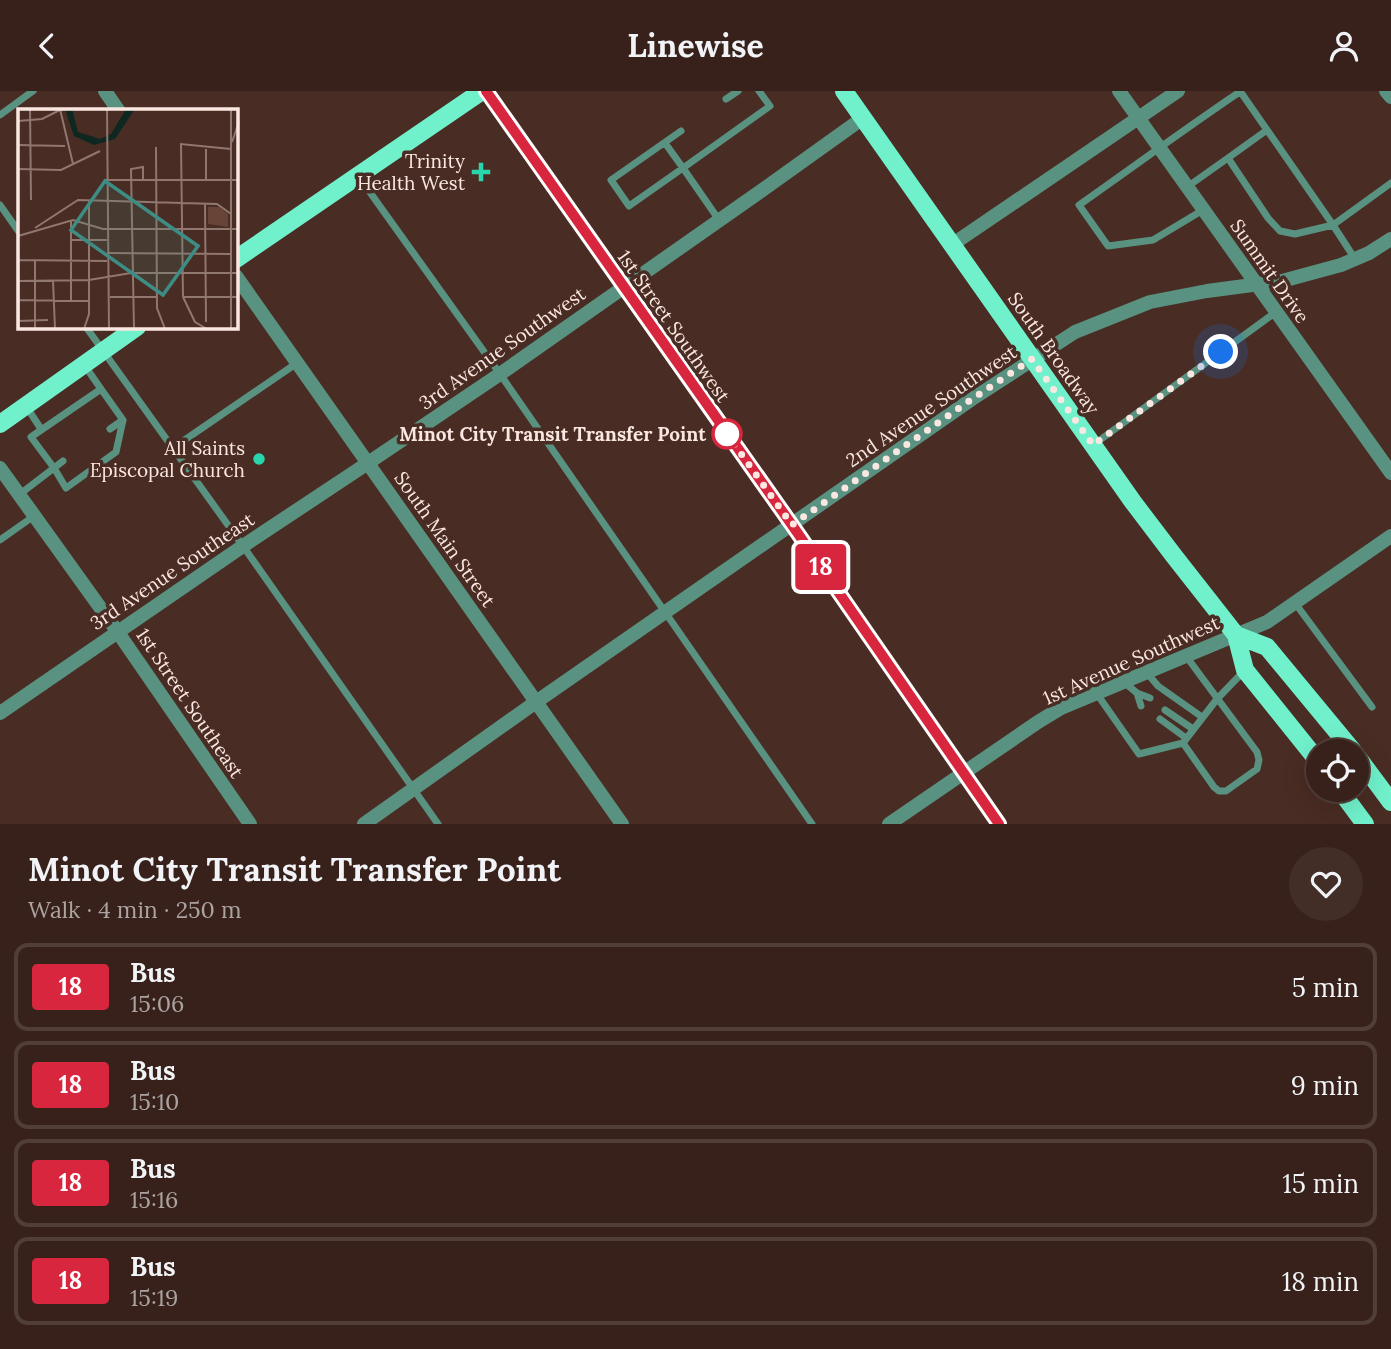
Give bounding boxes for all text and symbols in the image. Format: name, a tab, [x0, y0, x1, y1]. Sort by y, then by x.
text: Linewise	[627, 25, 764, 66]
icon: back	[28, 27, 66, 65]
icon: person	[1325, 27, 1363, 65]
inset map	[18, 109, 238, 329]
place label: Trinity Health West	[357, 149, 466, 195]
marker: Trinity Health West	[471, 162, 491, 182]
street label: Summit Drive	[1225, 214, 1315, 328]
street label: 1st Street Southwest	[612, 245, 736, 407]
street label: 3rd Avenue Southwest	[414, 281, 590, 415]
street label: South Broadway	[1003, 287, 1105, 419]
your location	[1203, 334, 1238, 369]
street label: 2nd Avenue Southwest	[841, 340, 1022, 472]
marker: Minot City Transit Transfer Point	[712, 419, 742, 449]
place label: Minot City Transit Transfer Point	[399, 422, 707, 446]
place label: All Saints Episcopal Church	[90, 436, 245, 482]
marker: All Saints Episcopal Church	[251, 451, 267, 467]
street label: South Main Street	[389, 467, 501, 612]
street label: 3rd Avenue Southeast	[85, 507, 259, 635]
line badge: 18	[790, 544, 852, 590]
text: 18	[809, 551, 833, 582]
street label: 1st Avenue Southwest	[1039, 610, 1224, 710]
street label: 1st Street Southeast	[131, 624, 249, 783]
map controls	[1306, 739, 1369, 802]
button: locate	[1306, 739, 1369, 802]
button: heart	[1289, 847, 1363, 921]
text: Minot City Transit Transfer Point	[28, 848, 561, 890]
text: Walk · 4 min · 250 m	[28, 895, 241, 924]
text: Bus	[130, 956, 176, 989]
text: 18	[59, 971, 82, 1002]
text: 5 min	[1292, 971, 1359, 1004]
text: 15:06	[130, 989, 184, 1018]
text: Bus	[130, 1054, 176, 1087]
text: 18	[59, 1069, 82, 1100]
text: 9 min	[1291, 1069, 1359, 1102]
text: 15:10	[130, 1087, 179, 1116]
text: Bus	[130, 1152, 176, 1185]
text: 18	[59, 1167, 82, 1198]
text: 15 min	[1282, 1167, 1359, 1200]
text: 15:16	[130, 1185, 178, 1214]
text: Bus	[130, 1250, 176, 1283]
text: 18	[59, 1265, 82, 1296]
text: 18 min	[1282, 1265, 1359, 1298]
text: 15:19	[130, 1283, 178, 1312]

